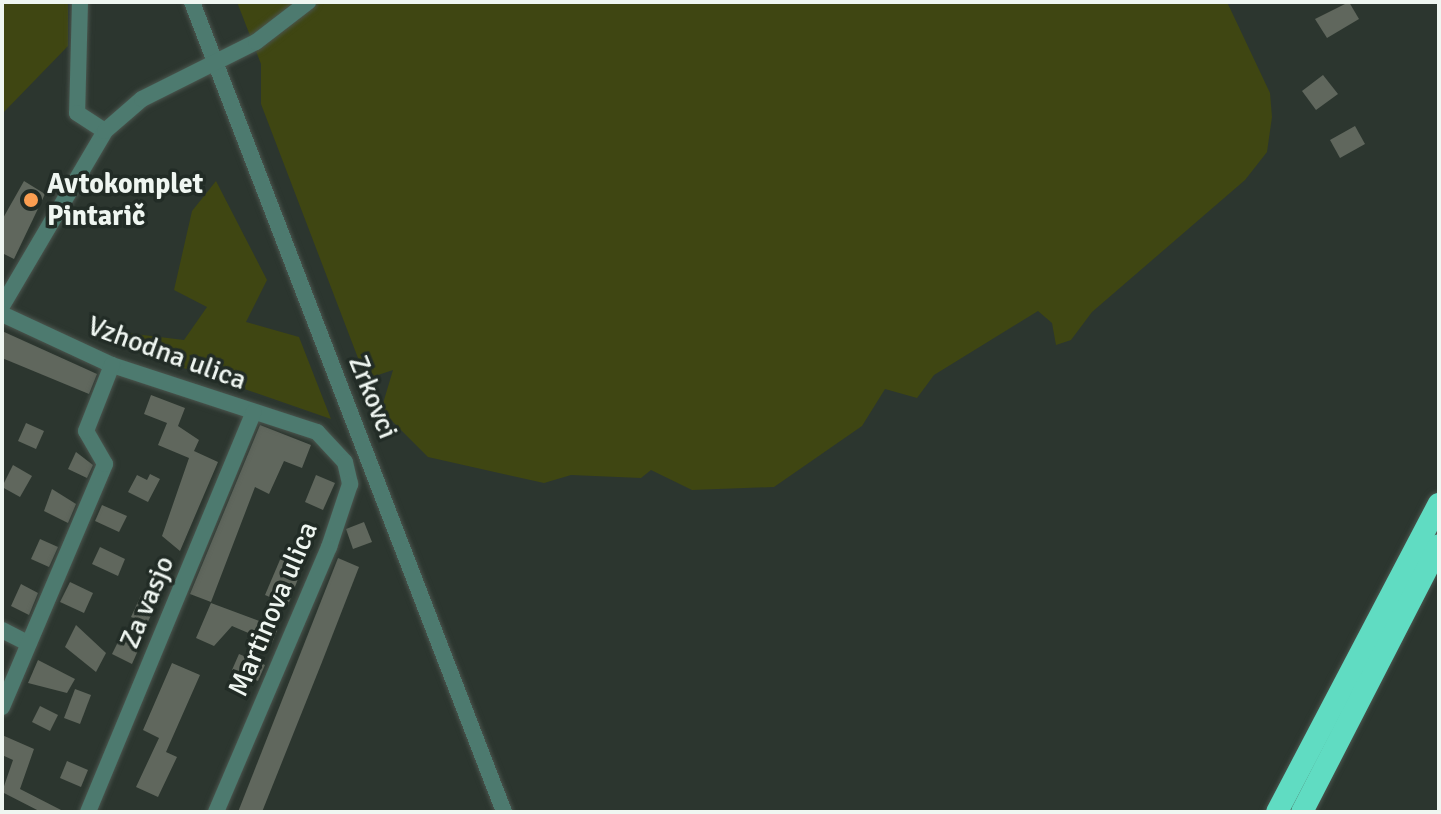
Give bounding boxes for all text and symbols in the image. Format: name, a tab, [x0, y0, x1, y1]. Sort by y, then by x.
place label: Avtokomplet Pintarič	[47, 167, 203, 233]
marker: Avtokomplet Pintarič	[22, 191, 40, 209]
street label: Vzhodna ulica	[83, 309, 251, 397]
street label: Zrkovci	[341, 350, 405, 444]
street label: Martinova ulica	[221, 517, 325, 701]
street label: Za vasjo	[113, 551, 181, 653]

